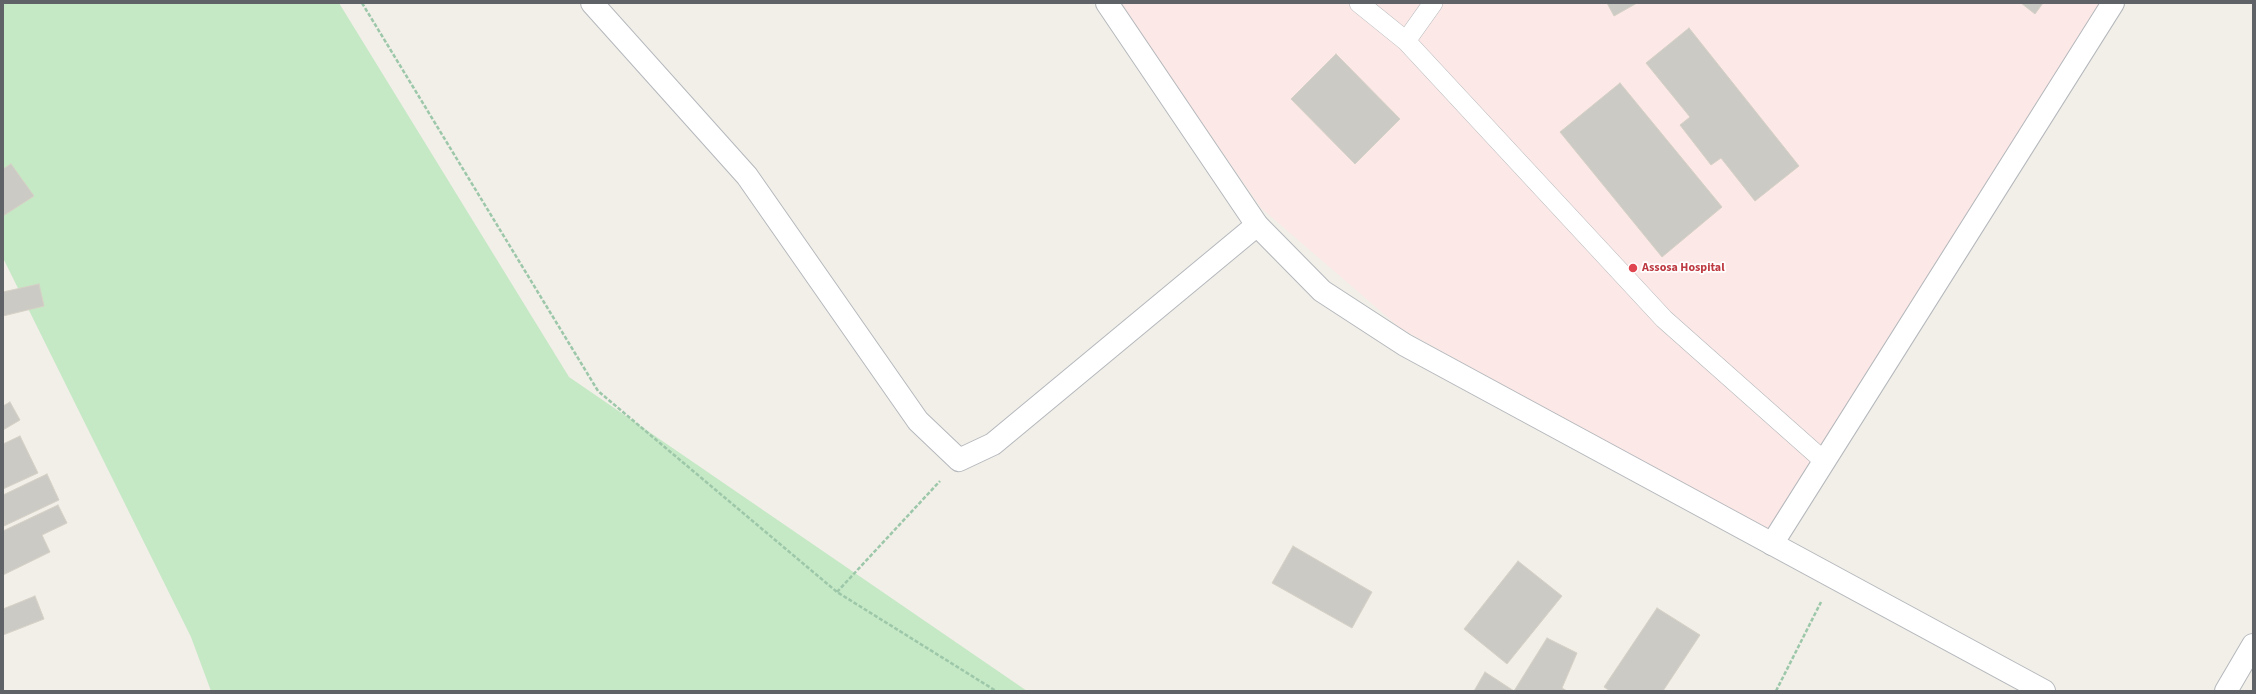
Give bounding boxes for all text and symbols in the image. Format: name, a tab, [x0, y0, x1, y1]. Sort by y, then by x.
place label: Assosa Hospital	[1642, 261, 1725, 275]
marker: Assosa Hospital	[1627, 262, 1639, 274]

